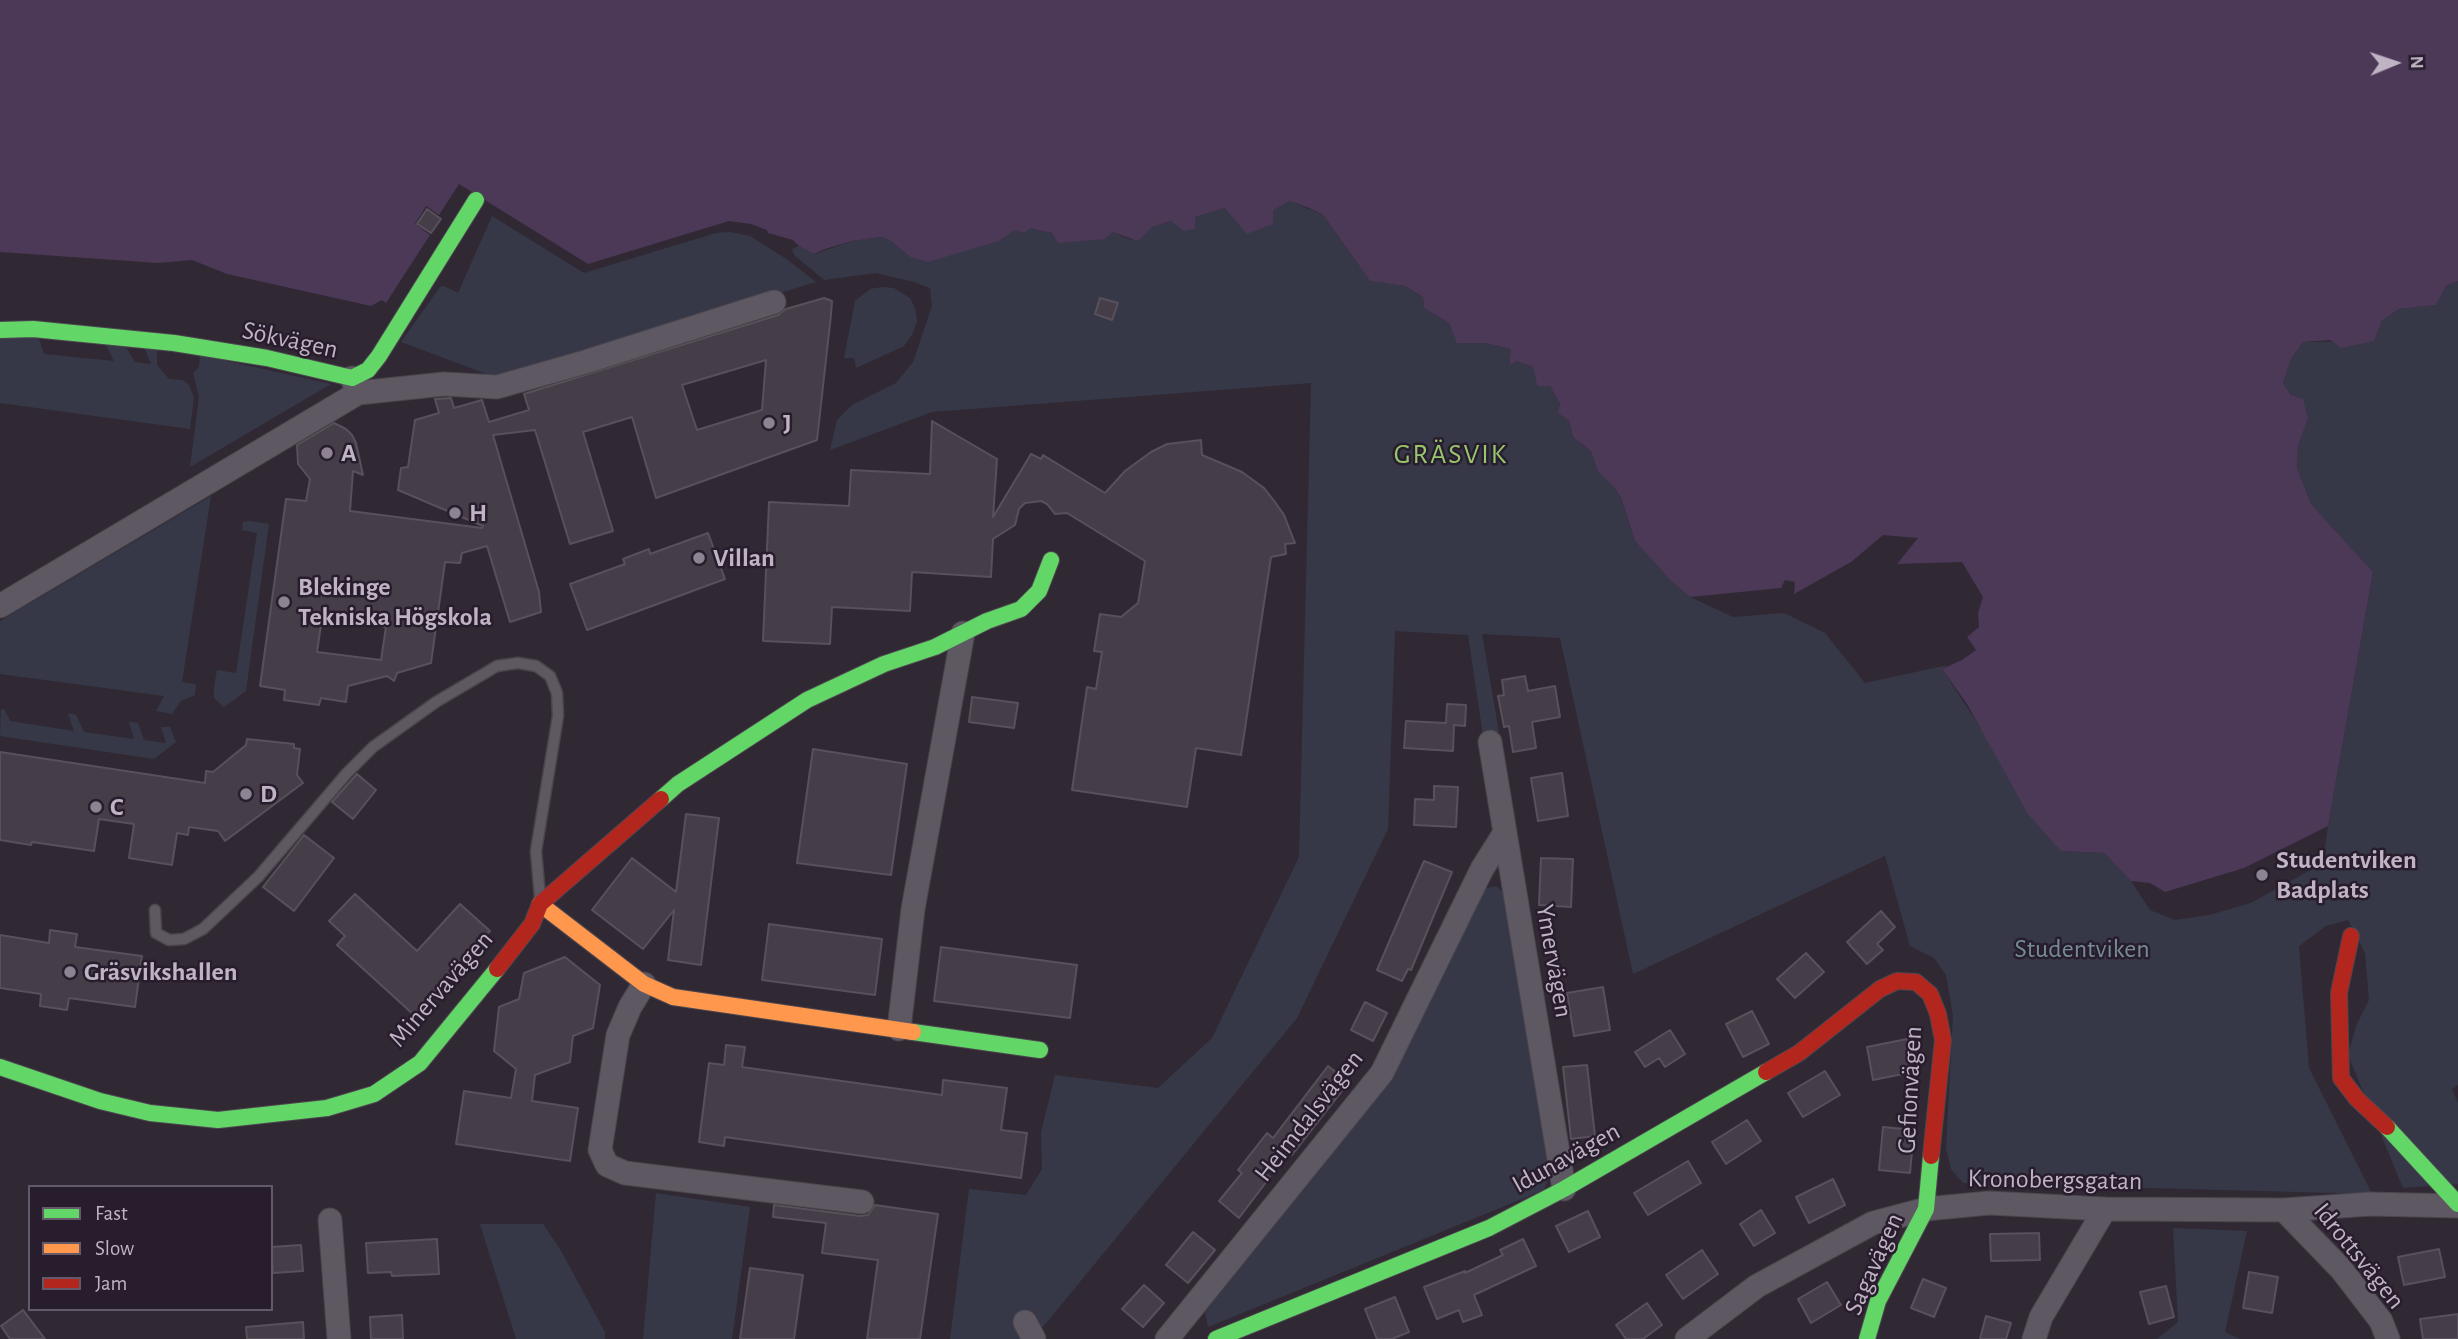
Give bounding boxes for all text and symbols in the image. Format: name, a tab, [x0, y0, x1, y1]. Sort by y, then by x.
north arrow	[2360, 28, 2430, 98]
text: N	[2407, 55, 2426, 69]
street label: Sökvägen	[239, 315, 341, 365]
place label: J	[783, 407, 792, 439]
marker: J	[761, 415, 777, 431]
place label: A	[341, 437, 357, 469]
district label: GRÄSVIK	[1395, 438, 1507, 472]
marker: A	[319, 445, 335, 461]
place label: H	[469, 497, 487, 529]
marker: H	[447, 505, 463, 521]
place label: Villan	[713, 542, 775, 574]
marker: Villan	[691, 550, 707, 566]
place label: Blekinge Tekniska Högskola	[298, 571, 492, 632]
marker: Blekinge Tekniska Högskola	[276, 594, 292, 610]
place label: D	[260, 778, 277, 810]
marker: D	[238, 786, 254, 802]
place label: C	[110, 791, 123, 823]
marker: C	[88, 799, 104, 815]
place label: Studentviken Badplats	[2276, 844, 2417, 906]
marker: Studentviken Badplats	[2254, 867, 2270, 883]
street label: Ymervägen	[1529, 902, 1579, 1020]
street label: Minervavägen	[382, 924, 500, 1054]
park label: Studentviken	[2014, 933, 2150, 965]
place label: Gräsvikshallen	[84, 956, 238, 988]
marker: Gräsvikshallen	[62, 964, 78, 980]
street label: Gefionvägen	[1891, 1025, 1929, 1155]
street label: Heimdalsvägen	[1248, 1044, 1370, 1188]
street label: Idunavägen	[1507, 1116, 1625, 1200]
street label: Kronobergsgatan	[1967, 1163, 2143, 1197]
legend	[28, 1185, 273, 1311]
street label: Idrottsvägen	[2307, 1196, 2411, 1316]
text: Fast	[95, 1203, 128, 1224]
street label: Sagavägen	[1838, 1208, 1910, 1320]
text: Slow	[95, 1238, 134, 1259]
text: Jam	[95, 1273, 127, 1294]

